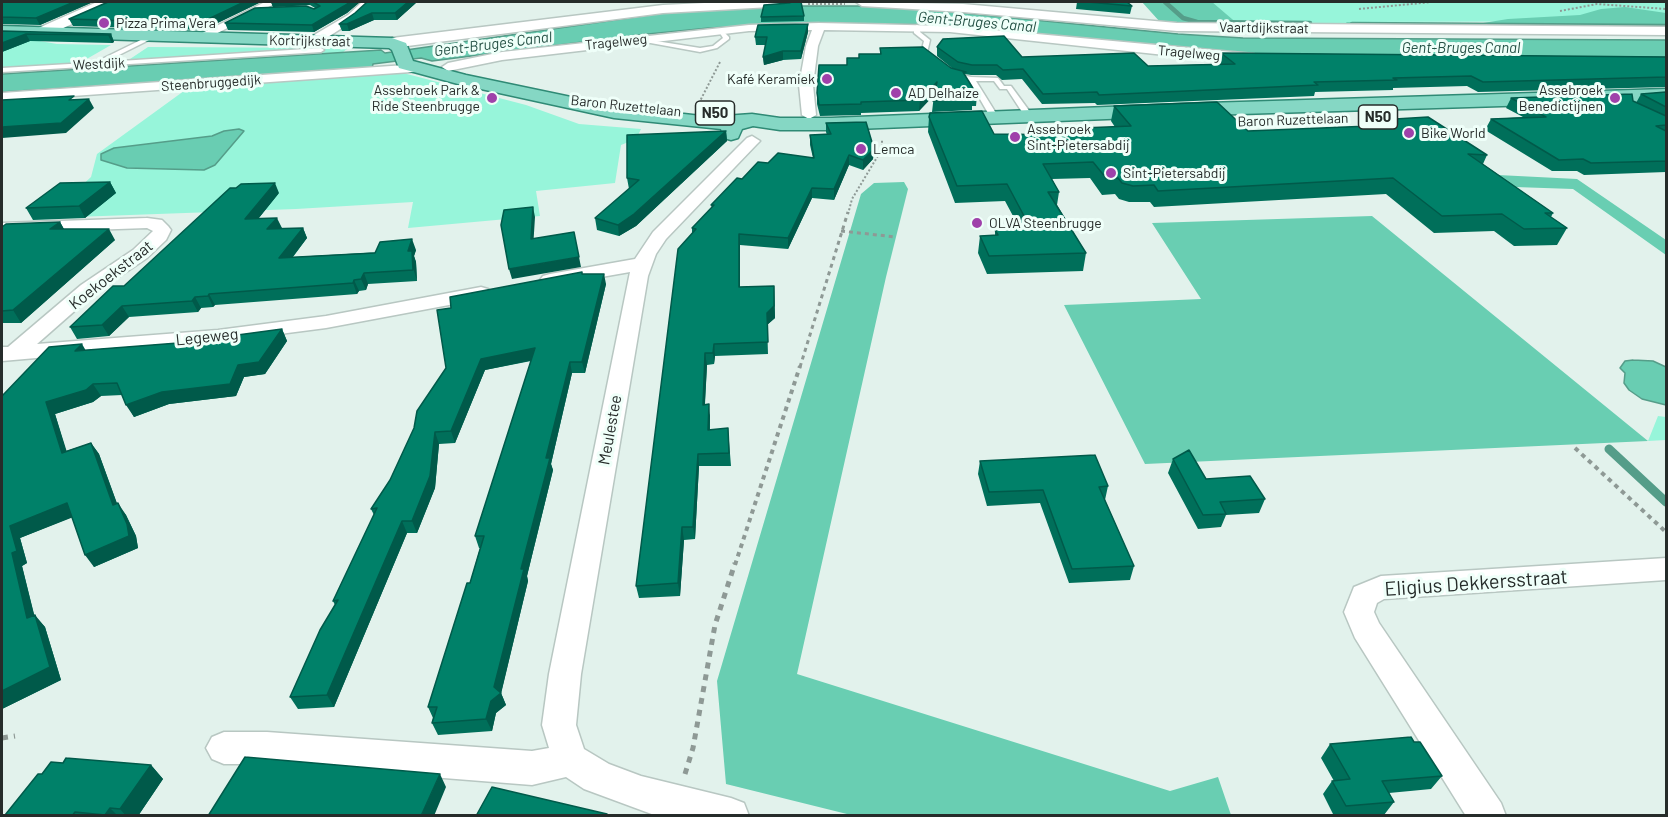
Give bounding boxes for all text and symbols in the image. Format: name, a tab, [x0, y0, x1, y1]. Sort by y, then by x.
water label: Gent-Bruges Canal	[917, 8, 1037, 36]
place label: Pizza Prima Vera	[116, 15, 216, 31]
marker: Pizza Prima Vera	[97, 16, 111, 30]
street label: Vaartdijkstraat	[1219, 19, 1309, 37]
water label: Gent-Bruges Canal	[433, 28, 553, 60]
street label: Tragelweg	[584, 30, 648, 54]
street label: Kortrijkstraat	[269, 32, 351, 50]
water label: Gent-Bruges Canal	[1402, 39, 1520, 57]
street label: Tragelweg	[1157, 42, 1221, 64]
street label: Westdijk	[72, 54, 126, 74]
street label: Steenbruggedijk	[161, 71, 261, 95]
place label: Kafé Keramiek	[727, 71, 815, 87]
marker: Kafé Keramiek	[820, 72, 834, 86]
place label: Assebroek Park & Ride Steenbrugge	[372, 82, 480, 114]
place label: Assebroek Benedictijnen	[1519, 82, 1603, 114]
place label: AD Delhaize	[908, 85, 979, 101]
marker: AD Delhaize	[889, 86, 903, 100]
marker: Assebroek Park & Ride Steenbrugge	[485, 91, 499, 105]
marker: Assebroek Benedictijnen	[1608, 91, 1622, 105]
street label: Baron Ruzettelaan	[570, 92, 682, 120]
road number: N50	[696, 101, 734, 125]
road number: N50	[1358, 105, 1398, 129]
street label: Baron Ruzettelaan	[1237, 110, 1349, 130]
place label: Assebroek Sint-Pietersabdij	[1027, 121, 1129, 154]
place label: Bike World	[1421, 125, 1486, 141]
marker: Bike World	[1402, 126, 1416, 140]
marker: Assebroek Sint-Pietersabdij	[1008, 130, 1022, 144]
place label: Lemca	[873, 141, 914, 157]
marker: Lemca	[854, 142, 868, 156]
place label: Sint-Pietersabdij	[1123, 165, 1225, 181]
marker: Sint-Pietersabdij	[1104, 166, 1118, 180]
place label: OLVA Steenbrugge	[989, 215, 1102, 231]
marker: OLVA Steenbrugge	[970, 216, 984, 230]
street label: Koekoekstraat	[65, 236, 157, 314]
street label: Legeweg	[175, 324, 239, 350]
street label: Meulestee	[594, 393, 626, 467]
street label: Eligius Dekkersstraat	[1384, 565, 1568, 601]

